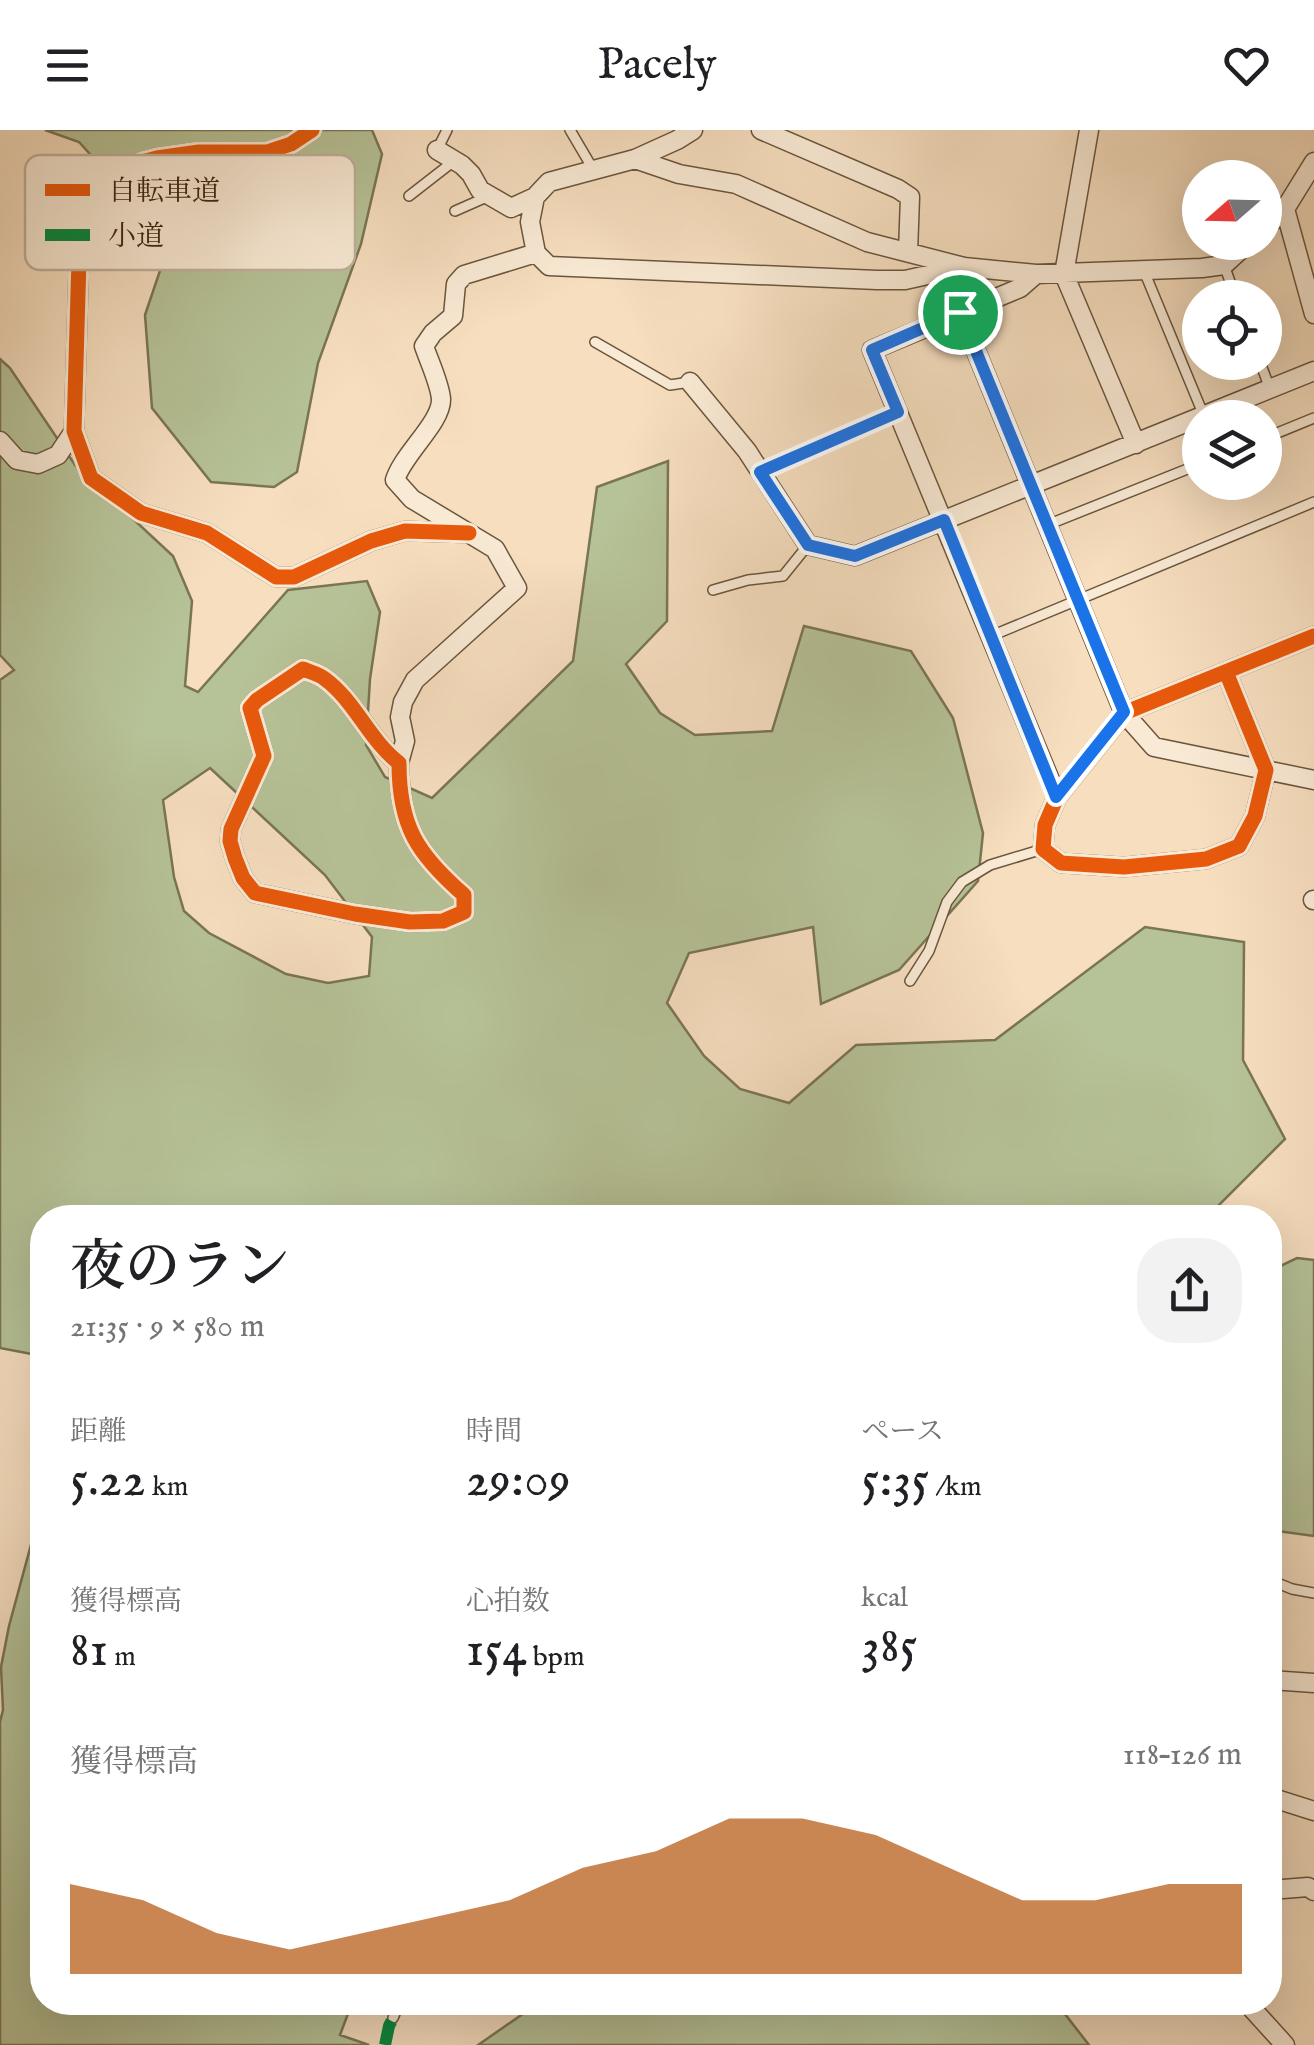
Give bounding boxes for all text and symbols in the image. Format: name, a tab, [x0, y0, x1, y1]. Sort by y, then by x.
text: Pacely	[597, 37, 717, 94]
icon: menu	[40, 38, 95, 93]
icon: heart	[1219, 38, 1274, 93]
legend	[25, 155, 355, 270]
north arrow	[1182, 160, 1282, 260]
map controls	[1182, 160, 1282, 500]
text: 自転車道	[108, 175, 220, 210]
text: 小道	[108, 220, 164, 255]
pin	[918, 270, 1003, 355]
button: locate	[1182, 280, 1282, 380]
icon: arrive	[933, 285, 988, 340]
button: layers	[1182, 400, 1282, 500]
text: 夜のラン	[70, 1234, 290, 1304]
button: share	[1137, 1238, 1242, 1343]
text: 21:35 · 9 × 580 m	[70, 1307, 265, 1348]
text: 距離	[70, 1415, 126, 1450]
text: 時間	[466, 1415, 522, 1450]
text: ペース	[861, 1415, 944, 1450]
text: 5.22	[70, 1450, 146, 1513]
text: 29:09	[466, 1450, 571, 1513]
text: 5:35	[861, 1450, 929, 1513]
text: km	[146, 1470, 189, 1505]
text: /km	[929, 1470, 982, 1505]
text: kcal	[861, 1581, 908, 1616]
text: 獲得標高	[70, 1585, 182, 1620]
text: 心拍数	[466, 1585, 550, 1620]
text: 385	[861, 1616, 918, 1679]
text: 81	[70, 1620, 108, 1683]
text: 154	[466, 1620, 527, 1683]
text: m	[108, 1640, 136, 1675]
text: bpm	[527, 1640, 585, 1675]
text: 118–126 m	[1123, 1735, 1242, 1776]
text: 獲得標高	[70, 1743, 198, 1784]

